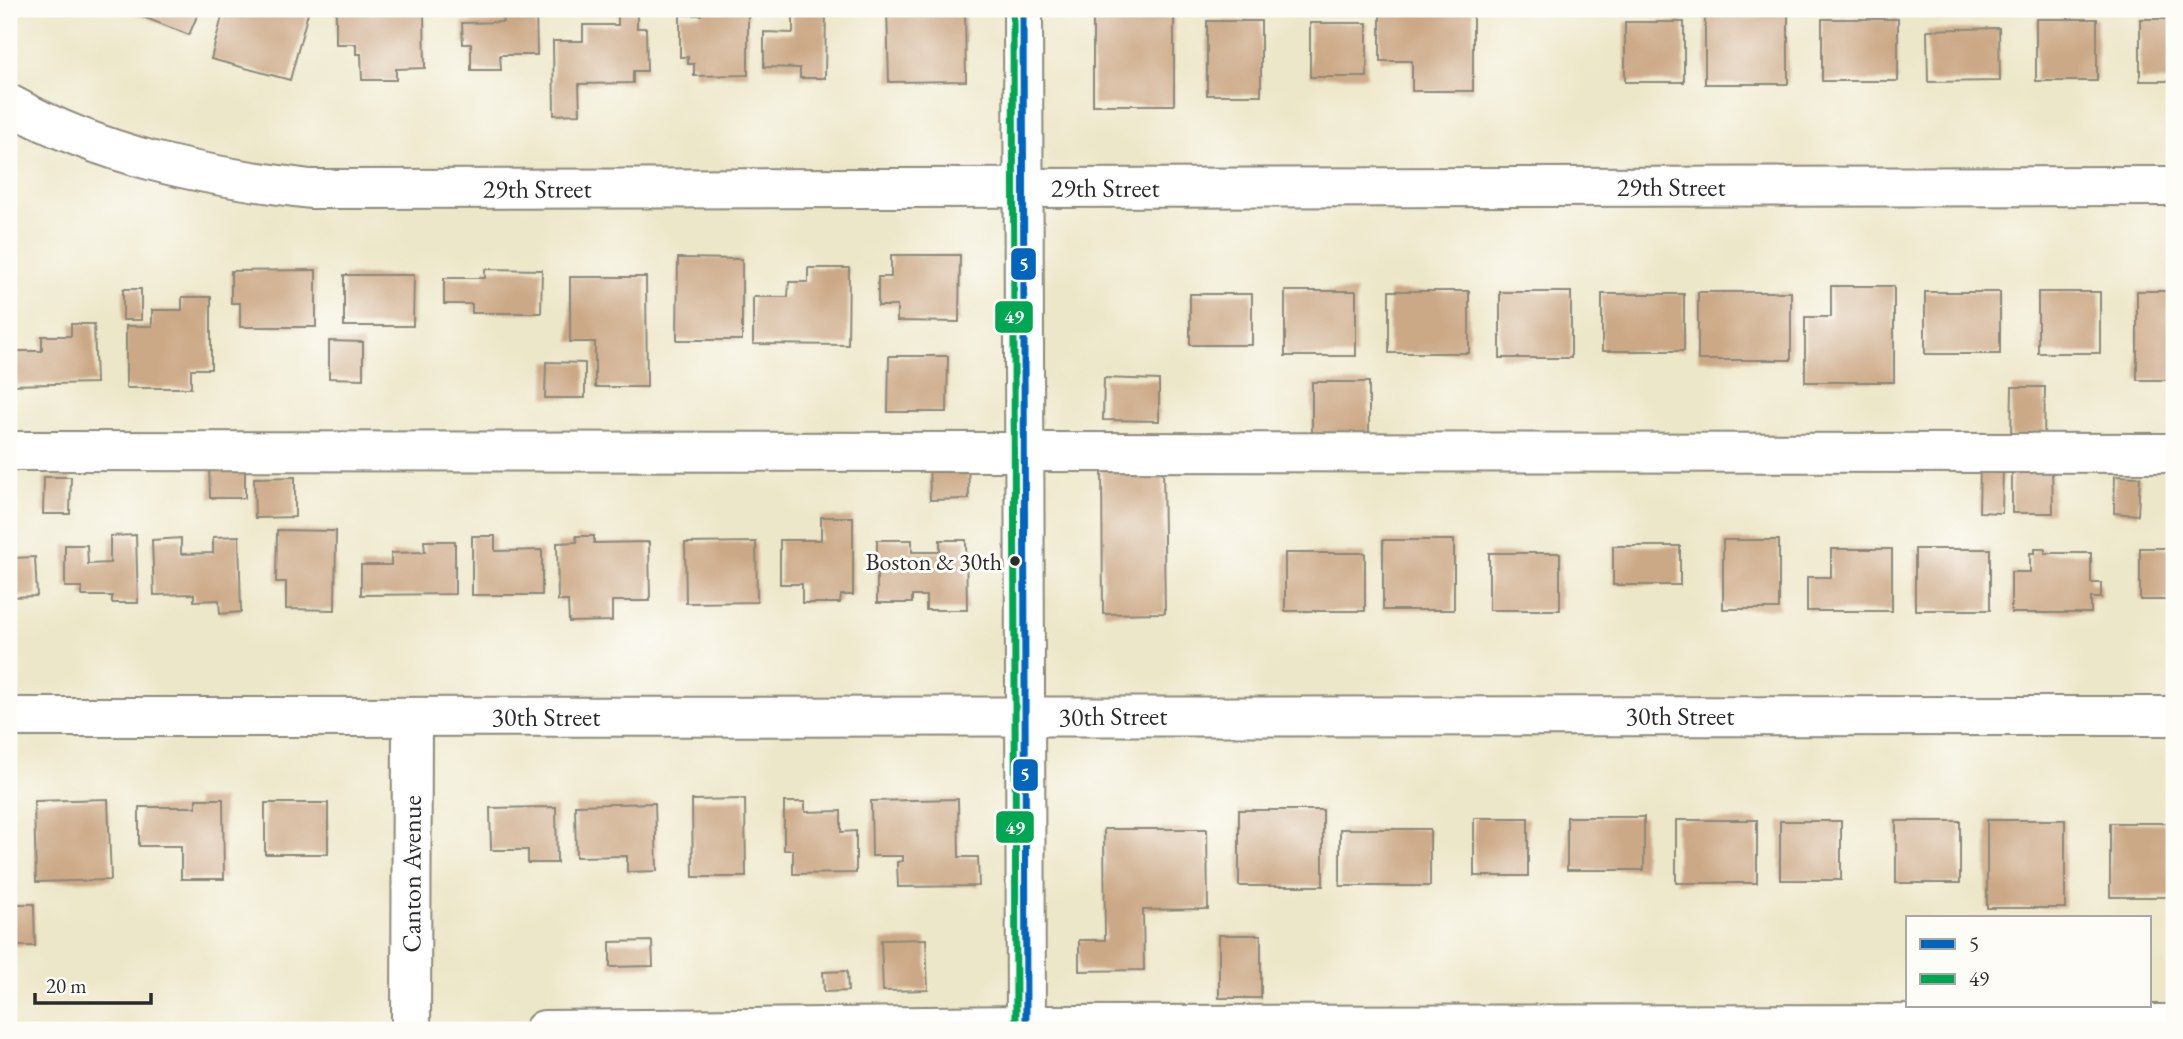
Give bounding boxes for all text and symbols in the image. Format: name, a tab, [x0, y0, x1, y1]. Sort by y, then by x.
street label: 29th Street	[1617, 170, 1726, 204]
street label: 29th Street	[1051, 171, 1160, 205]
street label: 29th Street	[483, 172, 592, 206]
line badge: 5	[1010, 247, 1037, 281]
text: 5	[1019, 252, 1029, 277]
line badge: 49	[994, 300, 1034, 334]
text: 49	[1004, 304, 1024, 329]
place label: Boston & 30th	[866, 546, 1002, 577]
marker: Boston & 30th	[1008, 554, 1022, 568]
street label: 30th Street	[1059, 699, 1167, 734]
street label: 30th Street	[1626, 699, 1734, 733]
street label: 30th Street	[492, 700, 600, 734]
line badge: 5	[1012, 758, 1039, 792]
text: 5	[1020, 762, 1030, 787]
street label: Canton Avenue	[394, 795, 429, 953]
line badge: 49	[995, 810, 1035, 844]
text: 49	[1005, 815, 1025, 840]
legend	[1906, 916, 2152, 1007]
text: 5	[1969, 930, 1979, 957]
scale bar	[35, 962, 150, 1006]
text: 49	[1969, 965, 1989, 992]
text: 20 m	[46, 972, 87, 999]

